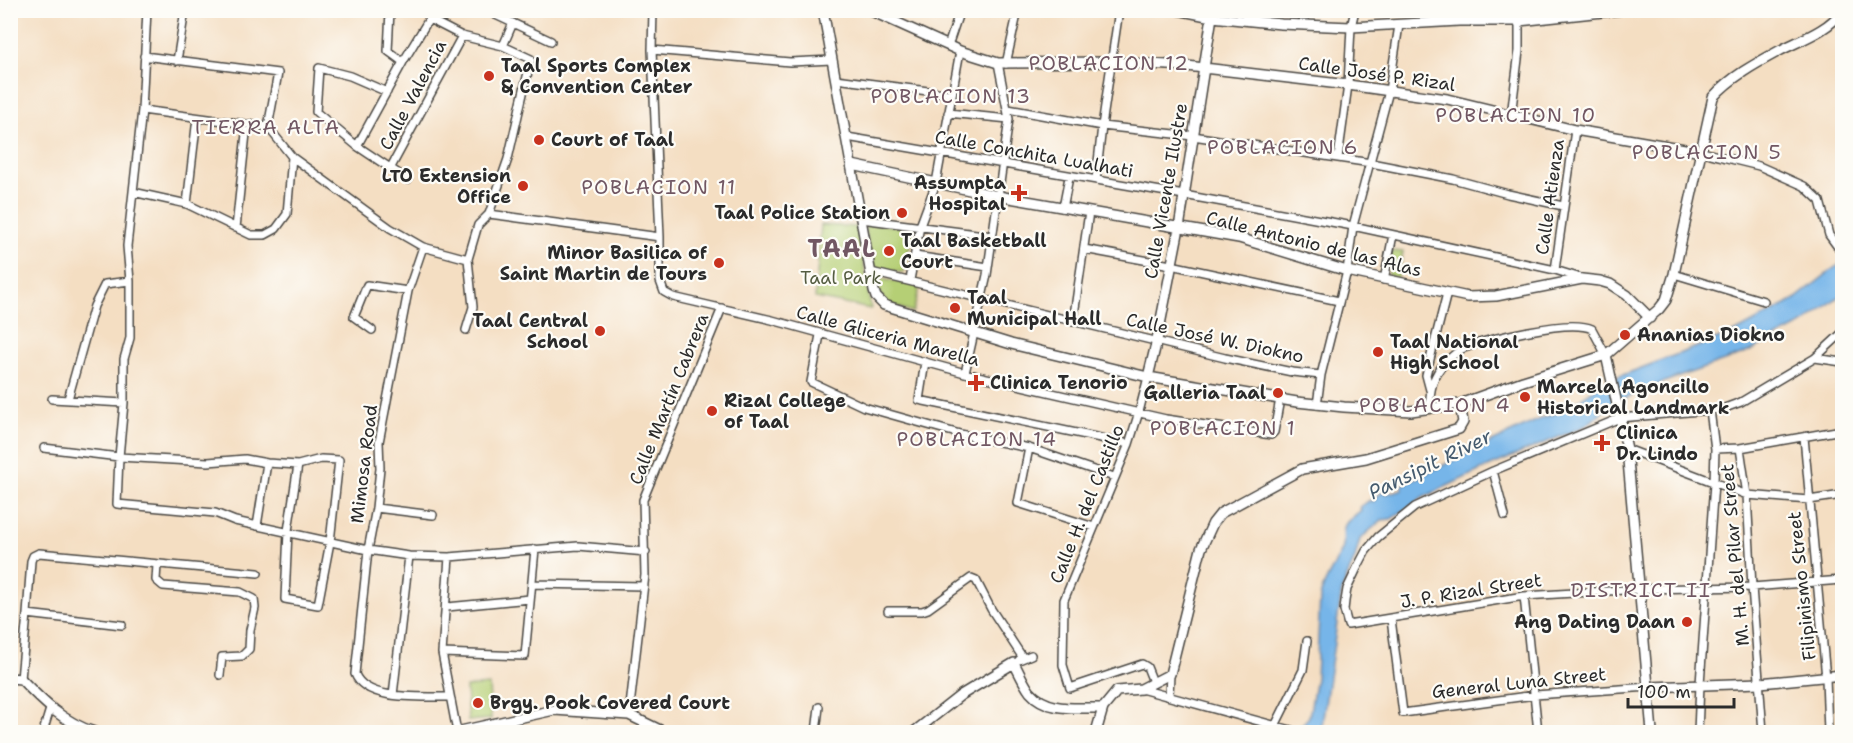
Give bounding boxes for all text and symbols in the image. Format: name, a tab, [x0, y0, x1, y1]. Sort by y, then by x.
street label: Calle Valencia	[374, 36, 452, 154]
district label: POBLACION 12	[1028, 50, 1190, 76]
street label: Calle José P. Rizal	[1297, 51, 1458, 97]
place label: Taal Sports Complex & Convention Center	[501, 54, 693, 99]
marker: Taal Sports Complex & Convention Center	[482, 69, 496, 83]
district label: POBLACION 13	[870, 83, 1032, 109]
street label: Calle Vicente Ilustre	[1139, 101, 1193, 281]
district label: POBLACION 10	[1435, 102, 1597, 128]
district label: TIERRA ALTA	[192, 114, 341, 140]
street label: Calle Conchita Lualhati	[933, 125, 1135, 183]
place label: Court of Taal	[551, 128, 674, 152]
marker: Court of Taal	[532, 133, 546, 147]
district label: POBLACION 6	[1207, 134, 1359, 160]
street label: Calle Atienza	[1530, 138, 1570, 256]
district label: POBLACION 5	[1632, 139, 1782, 165]
place label: LTO Extension Office	[382, 164, 511, 209]
place label: Assumpta Hospital	[914, 171, 1007, 216]
district label: POBLACION 11	[581, 174, 737, 200]
marker: LTO Extension Office	[516, 179, 530, 193]
marker: Assumpta Hospital	[1010, 184, 1028, 202]
place label: Taal Police Station	[714, 201, 890, 225]
marker: Taal Police Station	[895, 206, 909, 220]
street label: Calle Antonio de las Alas	[1204, 206, 1424, 282]
place label: Taal Basketball Court	[901, 229, 1047, 274]
district label: TAAL	[807, 233, 877, 265]
place label: Minor Basilica of Saint Martin de Tours	[500, 241, 708, 286]
marker: Taal Basketball Court	[882, 244, 896, 258]
marker: Minor Basilica of Saint Martin de Tours	[712, 256, 726, 270]
park label: Taal Park	[800, 266, 882, 290]
place label: Taal Municipal Hall	[967, 286, 1102, 331]
street label: Calle Gliceria Marella	[794, 300, 982, 372]
marker: Taal Municipal Hall	[948, 301, 962, 315]
street label: Calle José W. Diokno	[1124, 307, 1306, 369]
place label: Taal Central School	[473, 309, 588, 354]
street label: Calle Martín Cabrera	[624, 310, 714, 488]
place label: Ananias Diokno	[1637, 323, 1785, 347]
marker: Taal Central School	[593, 324, 607, 338]
marker: Ananias Diokno	[1618, 328, 1632, 342]
place label: Taal National High School	[1390, 330, 1519, 375]
marker: Taal National High School	[1371, 345, 1385, 359]
place label: Clinica Tenorio	[990, 371, 1128, 395]
marker: Clinica Tenorio	[967, 374, 985, 392]
place label: Marcela Agoncillo Historical Landmark	[1537, 375, 1729, 420]
place label: Galleria Taal	[1144, 381, 1266, 405]
marker: Galleria Taal	[1271, 386, 1285, 400]
place label: Rizal College of Taal	[724, 389, 846, 434]
marker: Marcela Agoncillo Historical Landmark	[1518, 390, 1532, 404]
district label: POBLACION 4	[1359, 392, 1511, 418]
street label: Mimosa Road	[345, 403, 383, 525]
marker: Rizal College of Taal	[705, 404, 719, 418]
district label: POBLACION 1	[1150, 415, 1296, 441]
street label: Calle H. del Castillo	[1044, 421, 1130, 587]
place label: Clinica Dr. Lindo	[1616, 421, 1698, 466]
water label: Pansipit River	[1364, 423, 1496, 505]
district label: POBLACION 14	[896, 426, 1058, 452]
marker: Clinica Dr. Lindo	[1593, 434, 1611, 452]
street label: M. H. del Pilar Street	[1715, 463, 1755, 647]
street label: Filipinismo Street	[1782, 510, 1822, 662]
street label: J. P. Rizal Street	[1399, 568, 1544, 614]
district label: DISTRICT II	[1571, 577, 1712, 603]
place label: Ang Dating Daan	[1514, 610, 1675, 634]
marker: Ang Dating Daan	[1680, 615, 1694, 629]
street label: General Luna Street	[1431, 662, 1607, 704]
scale bar	[1628, 671, 1734, 709]
text: 100 m	[1637, 680, 1691, 704]
place label: Brgy. Pook Covered Court	[490, 691, 730, 715]
marker: Brgy. Pook Covered Court	[471, 696, 485, 710]

